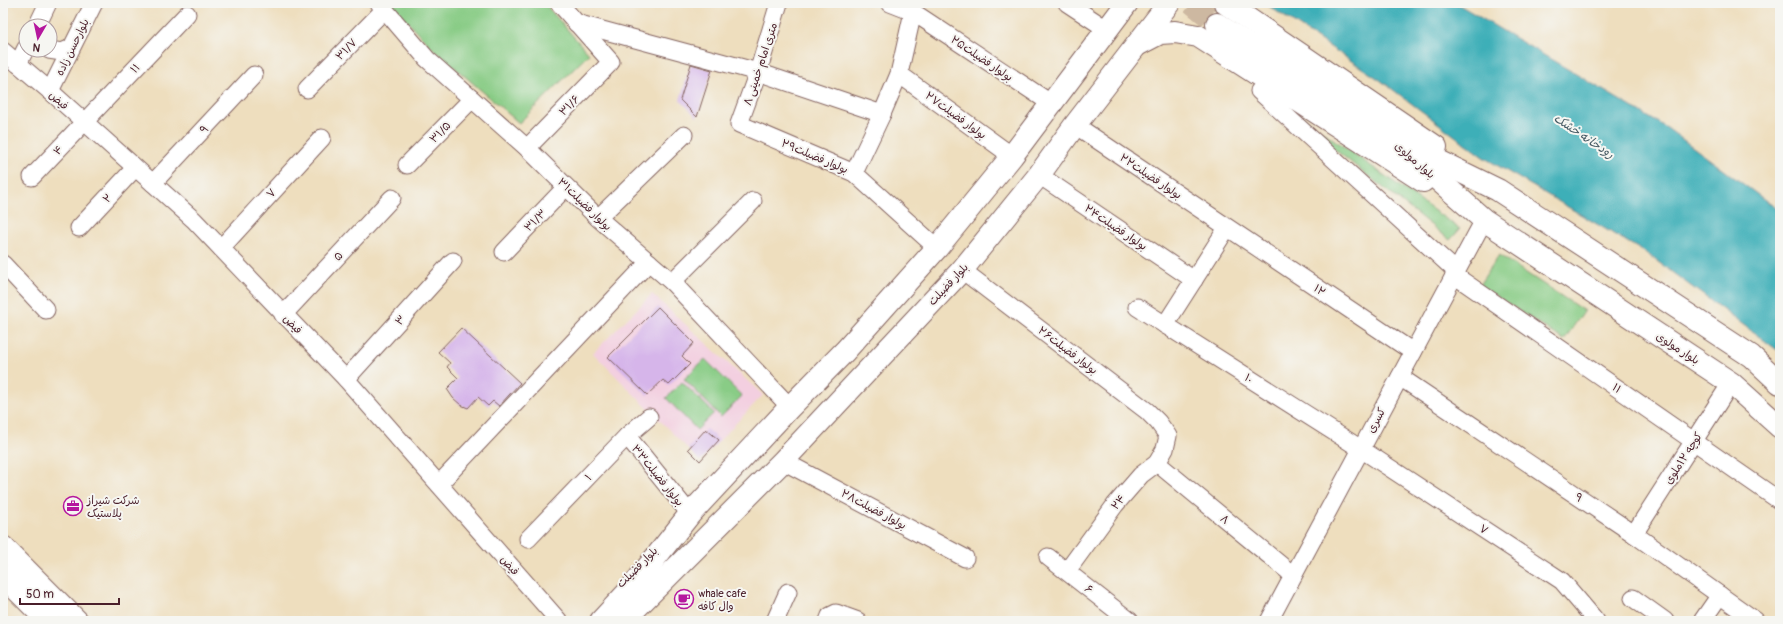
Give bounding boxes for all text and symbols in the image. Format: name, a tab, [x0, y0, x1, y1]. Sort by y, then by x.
street label: بلوارحسن زاده	[53, 17, 93, 78]
north arrow	[18, 18, 58, 58]
street label: ۸ متری امام خمینی	[741, 21, 782, 108]
street label: بولوار فضیلت۲۵	[948, 33, 1015, 85]
street label: ۳۱/۷	[333, 36, 360, 63]
text: N	[31, 40, 41, 54]
street label: ۱۱	[128, 61, 143, 76]
street label: فیض	[46, 88, 71, 112]
street label: بولوار فضیلت۲۷	[922, 89, 989, 143]
street label: ۳۱/۶	[556, 92, 583, 118]
water label: رودخانه خشک	[1551, 111, 1617, 162]
street label: ۳۱/۵	[427, 119, 454, 146]
street label: ۹	[197, 122, 211, 136]
street label: بولوار فضیلت۲۹	[779, 137, 850, 177]
street label: بلوار مولوی	[1391, 139, 1437, 182]
street label: ۴	[51, 143, 66, 158]
street label: بولوار فضیلت۲۲	[1117, 151, 1184, 203]
street label: بولوار فضیلت۳۱	[554, 175, 614, 234]
street label: ۷	[264, 186, 279, 201]
street label: ۲	[100, 191, 115, 205]
street label: بولوار فضیلت۲۴	[1081, 202, 1149, 254]
street label: ۳۱/۳	[522, 206, 549, 234]
street label: ۵	[331, 249, 346, 264]
street label: بلوار فضیلت	[926, 261, 972, 309]
street label: ۱۲	[1311, 282, 1328, 299]
street label: فیض	[280, 312, 305, 337]
street label: ۳	[393, 313, 408, 328]
street label: بولوار فضیلت۲۶	[1035, 324, 1100, 378]
street label: بلوار مولوی	[1653, 330, 1702, 368]
street label: ۱۰	[1242, 371, 1255, 386]
street label: ۱۱	[1610, 381, 1624, 396]
street label: کسری	[1364, 405, 1389, 435]
street label: کوچه ۱۲ملوی	[1662, 430, 1706, 487]
street label: بولوار فضیلت۳۳	[628, 442, 686, 509]
street label: ۱	[582, 471, 594, 483]
street label: بولوار فضیلت۲۸	[838, 487, 909, 533]
street label: ۹	[1572, 490, 1585, 505]
street label: ۲۴	[1108, 492, 1128, 513]
place label: شرکت شیراز پلاستیک	[86, 494, 139, 520]
office icon: شرکت شیراز پلاستیک	[62, 495, 84, 517]
street label: ۸	[1218, 512, 1232, 527]
street label: ۷	[1477, 522, 1491, 537]
street label: بلوار فضیلت	[614, 544, 661, 591]
street label: فیض	[498, 553, 522, 578]
scale bar	[20, 580, 119, 606]
street label: ۶	[1082, 582, 1096, 597]
text: 50 m	[26, 587, 54, 602]
place label: whale cafe وال کافه	[698, 587, 747, 613]
cafe icon: whale cafe وال کافه	[673, 588, 695, 610]

